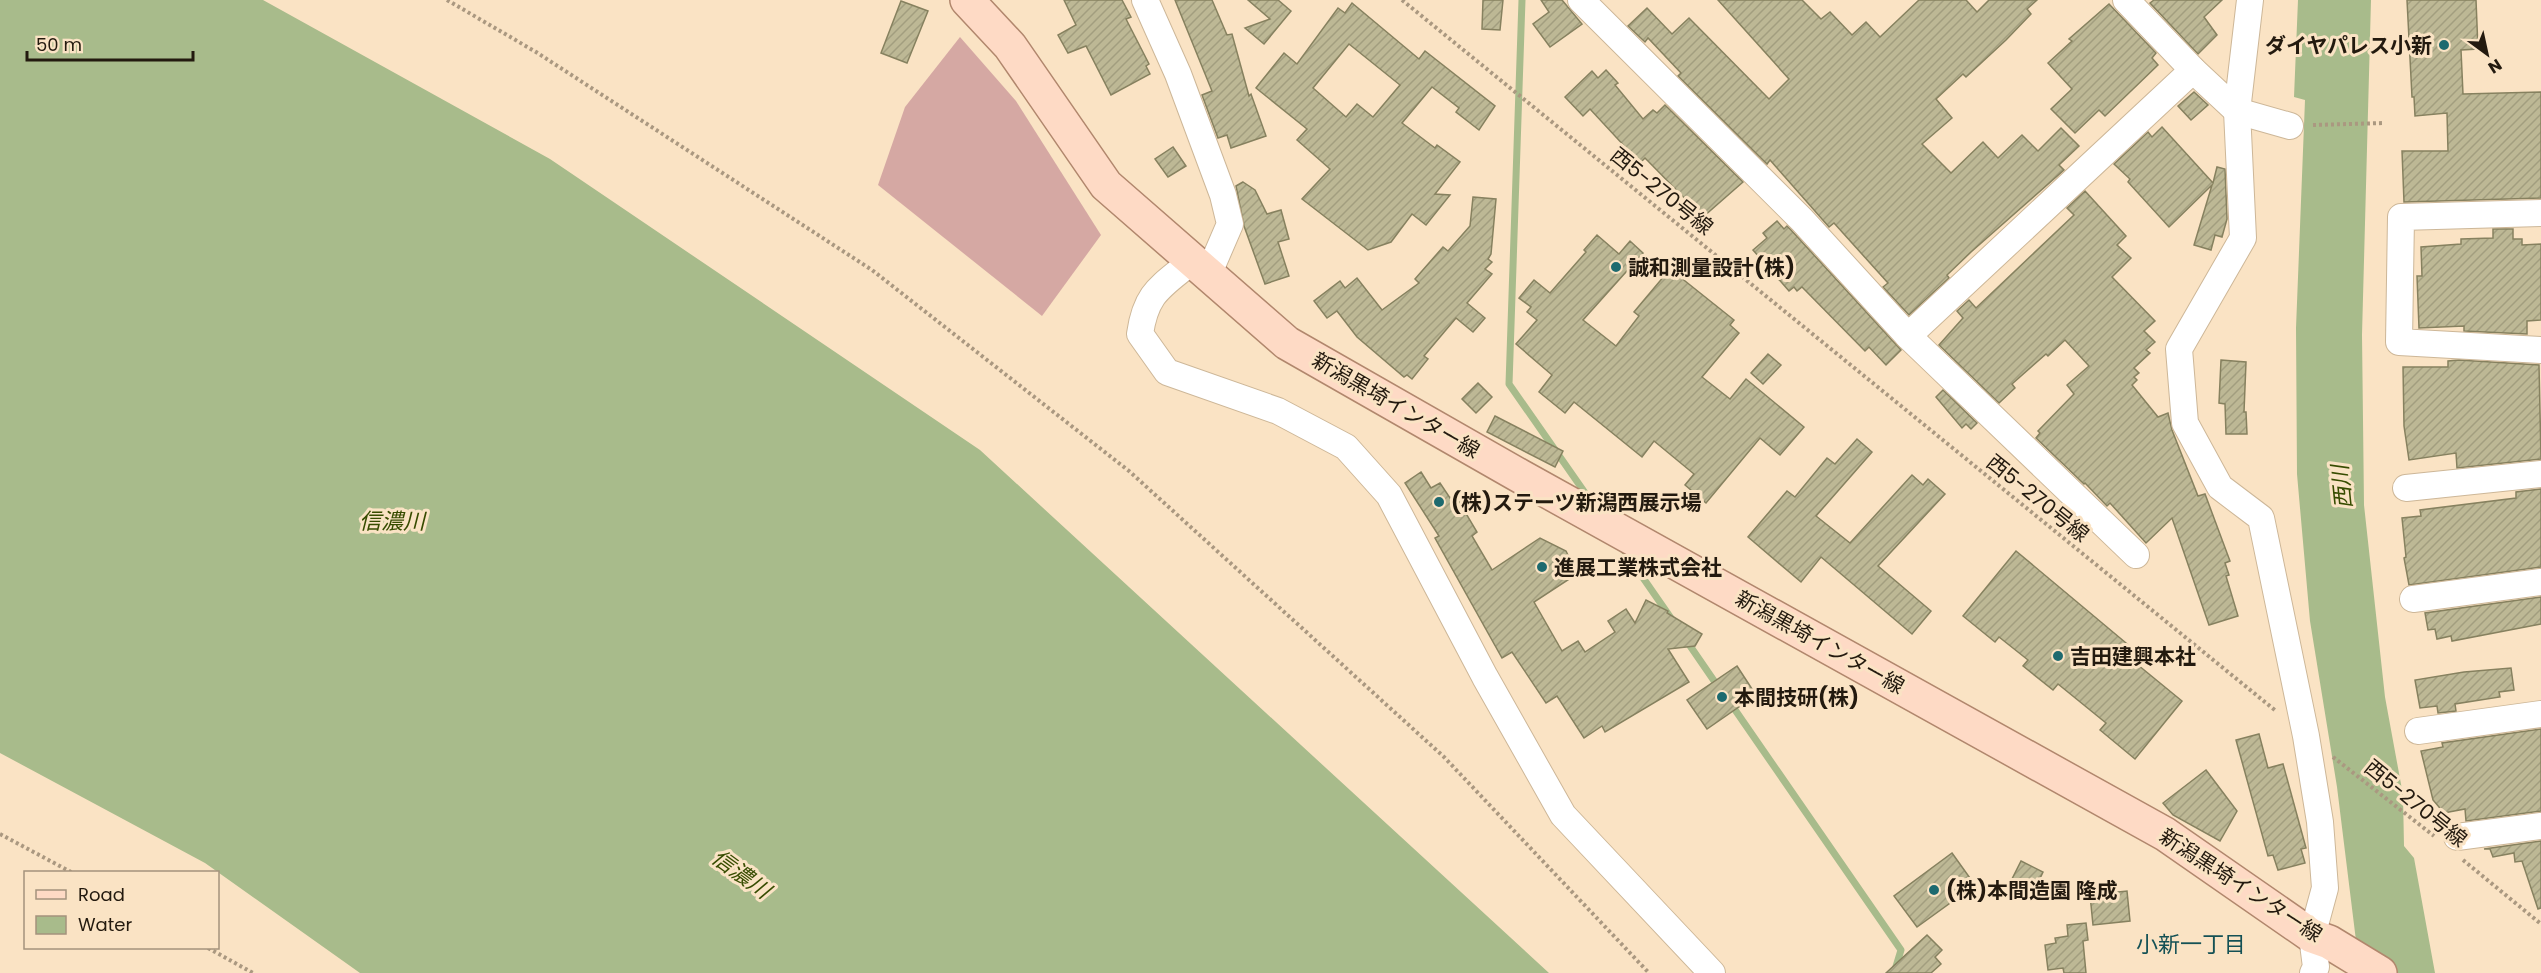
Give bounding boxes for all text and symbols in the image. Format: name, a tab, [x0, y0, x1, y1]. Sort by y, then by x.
scale bar	[27, 24, 194, 62]
north arrow	[2457, 24, 2517, 84]
place label: ダイヤパレス小新	[2265, 31, 2432, 60]
text: 50 m	[36, 32, 82, 57]
marker: ダイヤパレス小新	[2437, 38, 2451, 52]
text: N	[2484, 53, 2506, 79]
street label: 西5-270号線	[1604, 141, 1720, 241]
place label: 誠和測量設計(株)	[1628, 253, 1795, 282]
marker: 誠和測量設計(株)	[1609, 260, 1623, 274]
street label: 新潟黒埼インター線	[1307, 345, 1485, 465]
street label: 西5-270号線	[1980, 448, 2096, 548]
water label: 西川	[2324, 462, 2360, 511]
place label: (株)ステーツ新潟西展示場	[1451, 488, 1702, 517]
marker: (株)ステーツ新潟西展示場	[1432, 495, 1446, 509]
water label: 信濃川	[359, 506, 427, 537]
place label: 進展工業株式会社	[1554, 553, 1722, 582]
marker: 進展工業株式会社	[1535, 560, 1549, 574]
street label: 新潟黒埼インター線	[1730, 584, 1910, 700]
place label: 吉田建興本社	[2070, 642, 2196, 671]
marker: 吉田建興本社	[2051, 649, 2065, 663]
place label: 本間技研(株)	[1734, 683, 1859, 712]
marker: 本間技研(株)	[1715, 690, 1729, 704]
street label: 西5-270号線	[2358, 753, 2474, 853]
street label: 新潟黒埼インター線	[2154, 821, 2328, 949]
water label: 信濃川	[705, 842, 778, 907]
legend	[24, 871, 219, 949]
place label: (株)本間造園 隆成	[1946, 876, 2118, 905]
text: Road	[78, 882, 125, 907]
marker: (株)本間造園 隆成	[1927, 883, 1941, 897]
text: Water	[78, 912, 132, 937]
district label: 小新一丁目	[2136, 929, 2246, 960]

